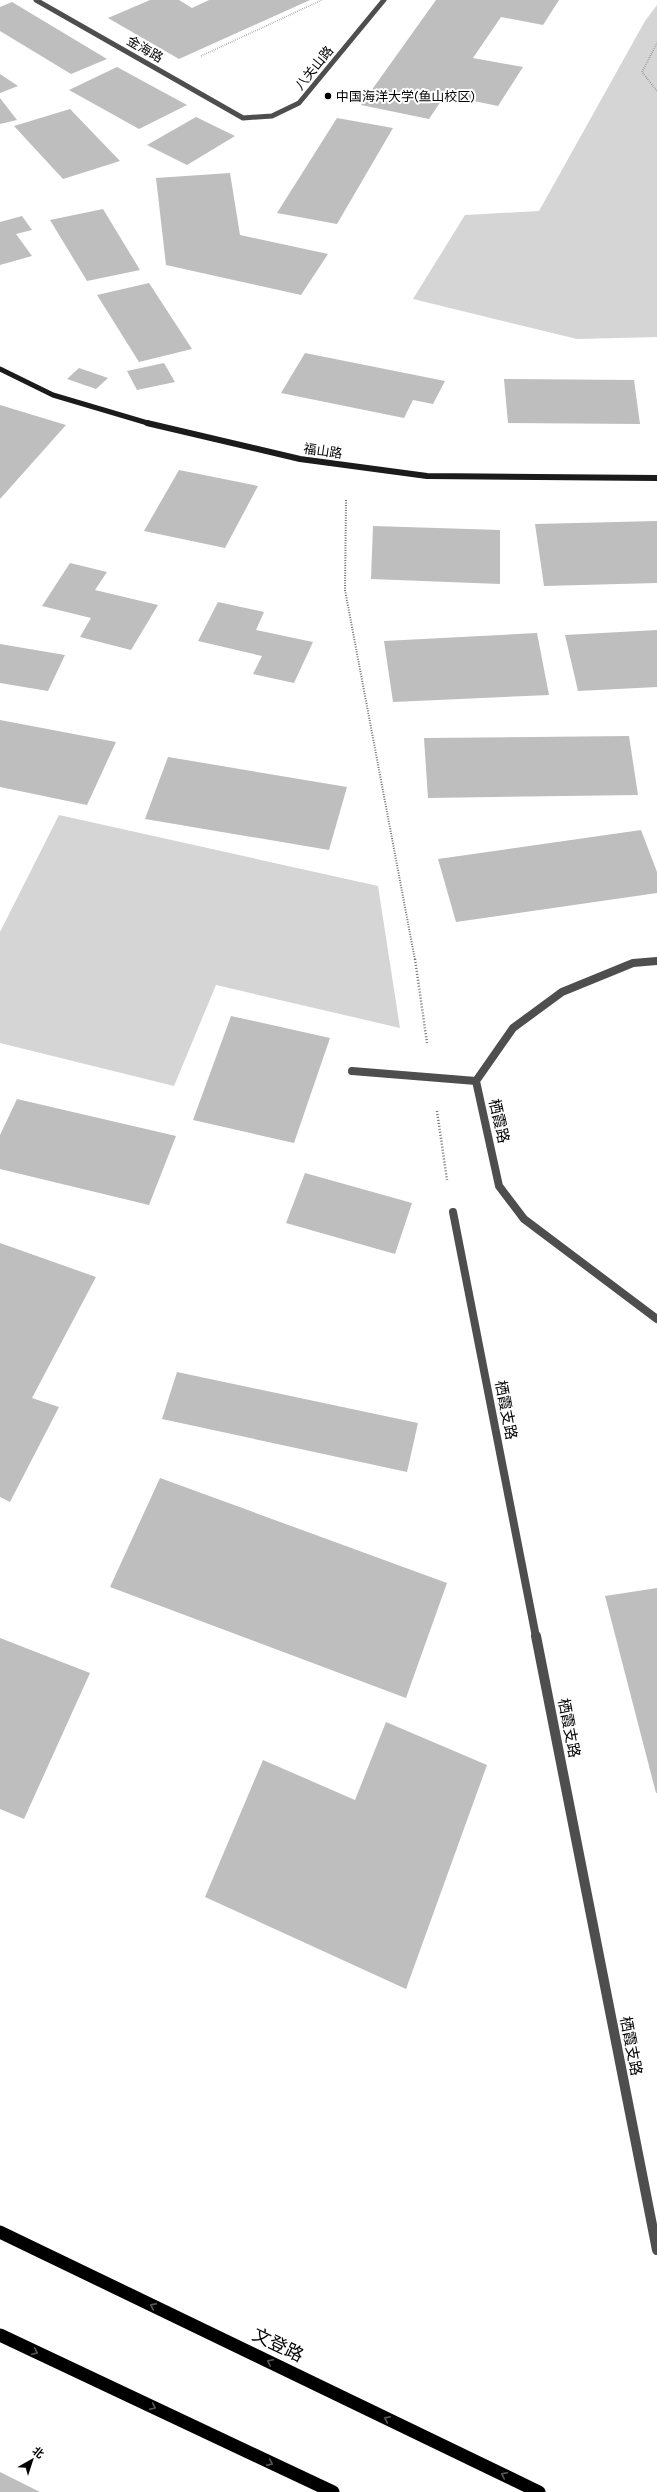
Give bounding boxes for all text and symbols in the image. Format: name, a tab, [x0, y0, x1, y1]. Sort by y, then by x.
street label: 金海路	[124, 33, 166, 65]
street label: 八关山路	[292, 43, 336, 93]
place label: 中国海洋大学(鱼山校区)	[336, 89, 475, 104]
marker: 中国海洋大学(鱼山校区)	[323, 91, 333, 101]
street label: 福山路	[303, 441, 343, 461]
street label: 栖霞路	[485, 1097, 513, 1145]
street label: 栖霞支路	[491, 1379, 521, 1441]
street label: 栖霞支路	[554, 1697, 584, 1759]
street label: 栖霞支路	[616, 2015, 646, 2077]
one-way arrow	[150, 2303, 157, 2310]
street label: 文登路	[249, 2323, 307, 2367]
one-way arrow	[31, 2347, 39, 2355]
one-way arrow	[267, 2359, 274, 2367]
one-way arrow	[149, 2402, 156, 2410]
one-way arrow	[384, 2416, 391, 2423]
north arrow	[12, 2440, 52, 2480]
text: 北	[30, 2444, 46, 2461]
one-way arrow	[266, 2458, 274, 2466]
one-way arrow	[501, 2472, 508, 2480]

